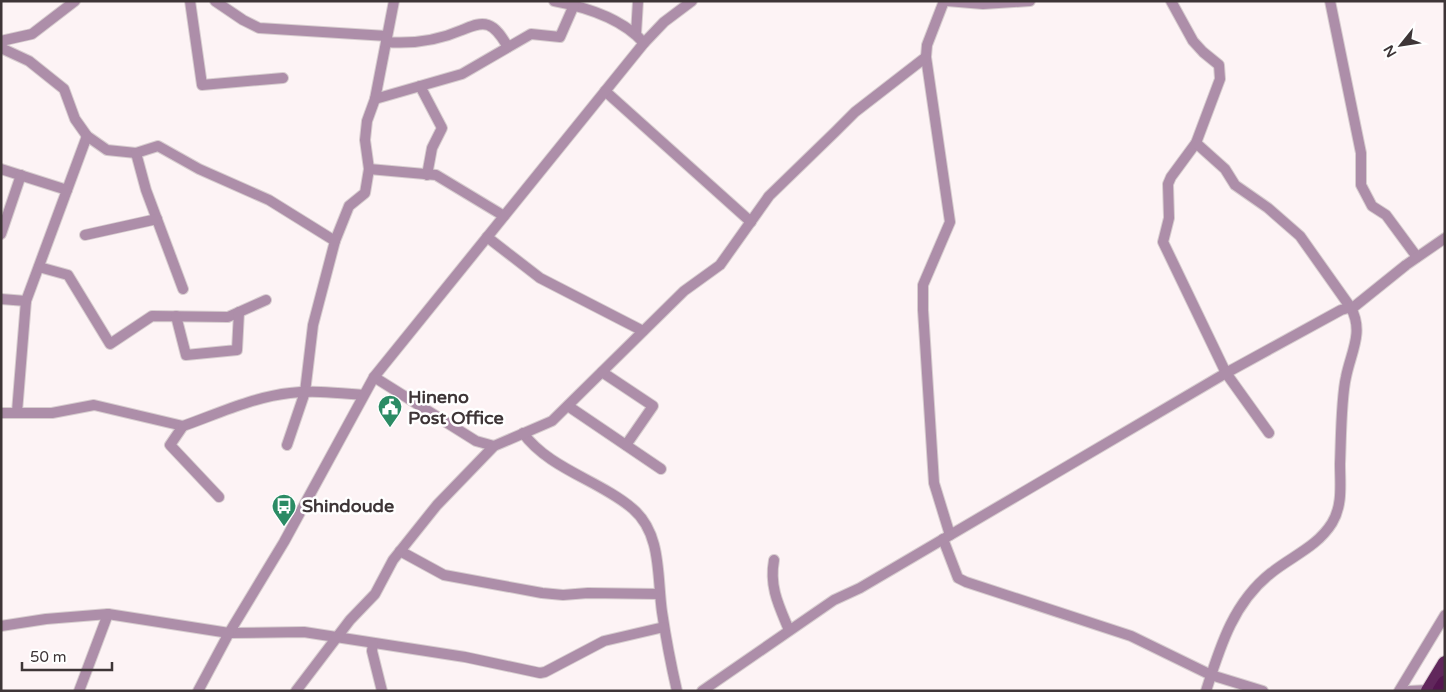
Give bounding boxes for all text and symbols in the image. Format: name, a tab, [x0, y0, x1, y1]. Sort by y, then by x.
north arrow	[1376, 20, 1426, 70]
text: N	[1380, 42, 1400, 60]
place label: Hineno Post Office	[408, 386, 504, 429]
public building icon: Hineno Post Office	[377, 394, 403, 428]
bus stop icon: Shindoude	[271, 493, 297, 527]
place label: Shindoude	[302, 495, 394, 517]
scale bar	[22, 640, 112, 672]
text: 50 m	[30, 648, 67, 666]

